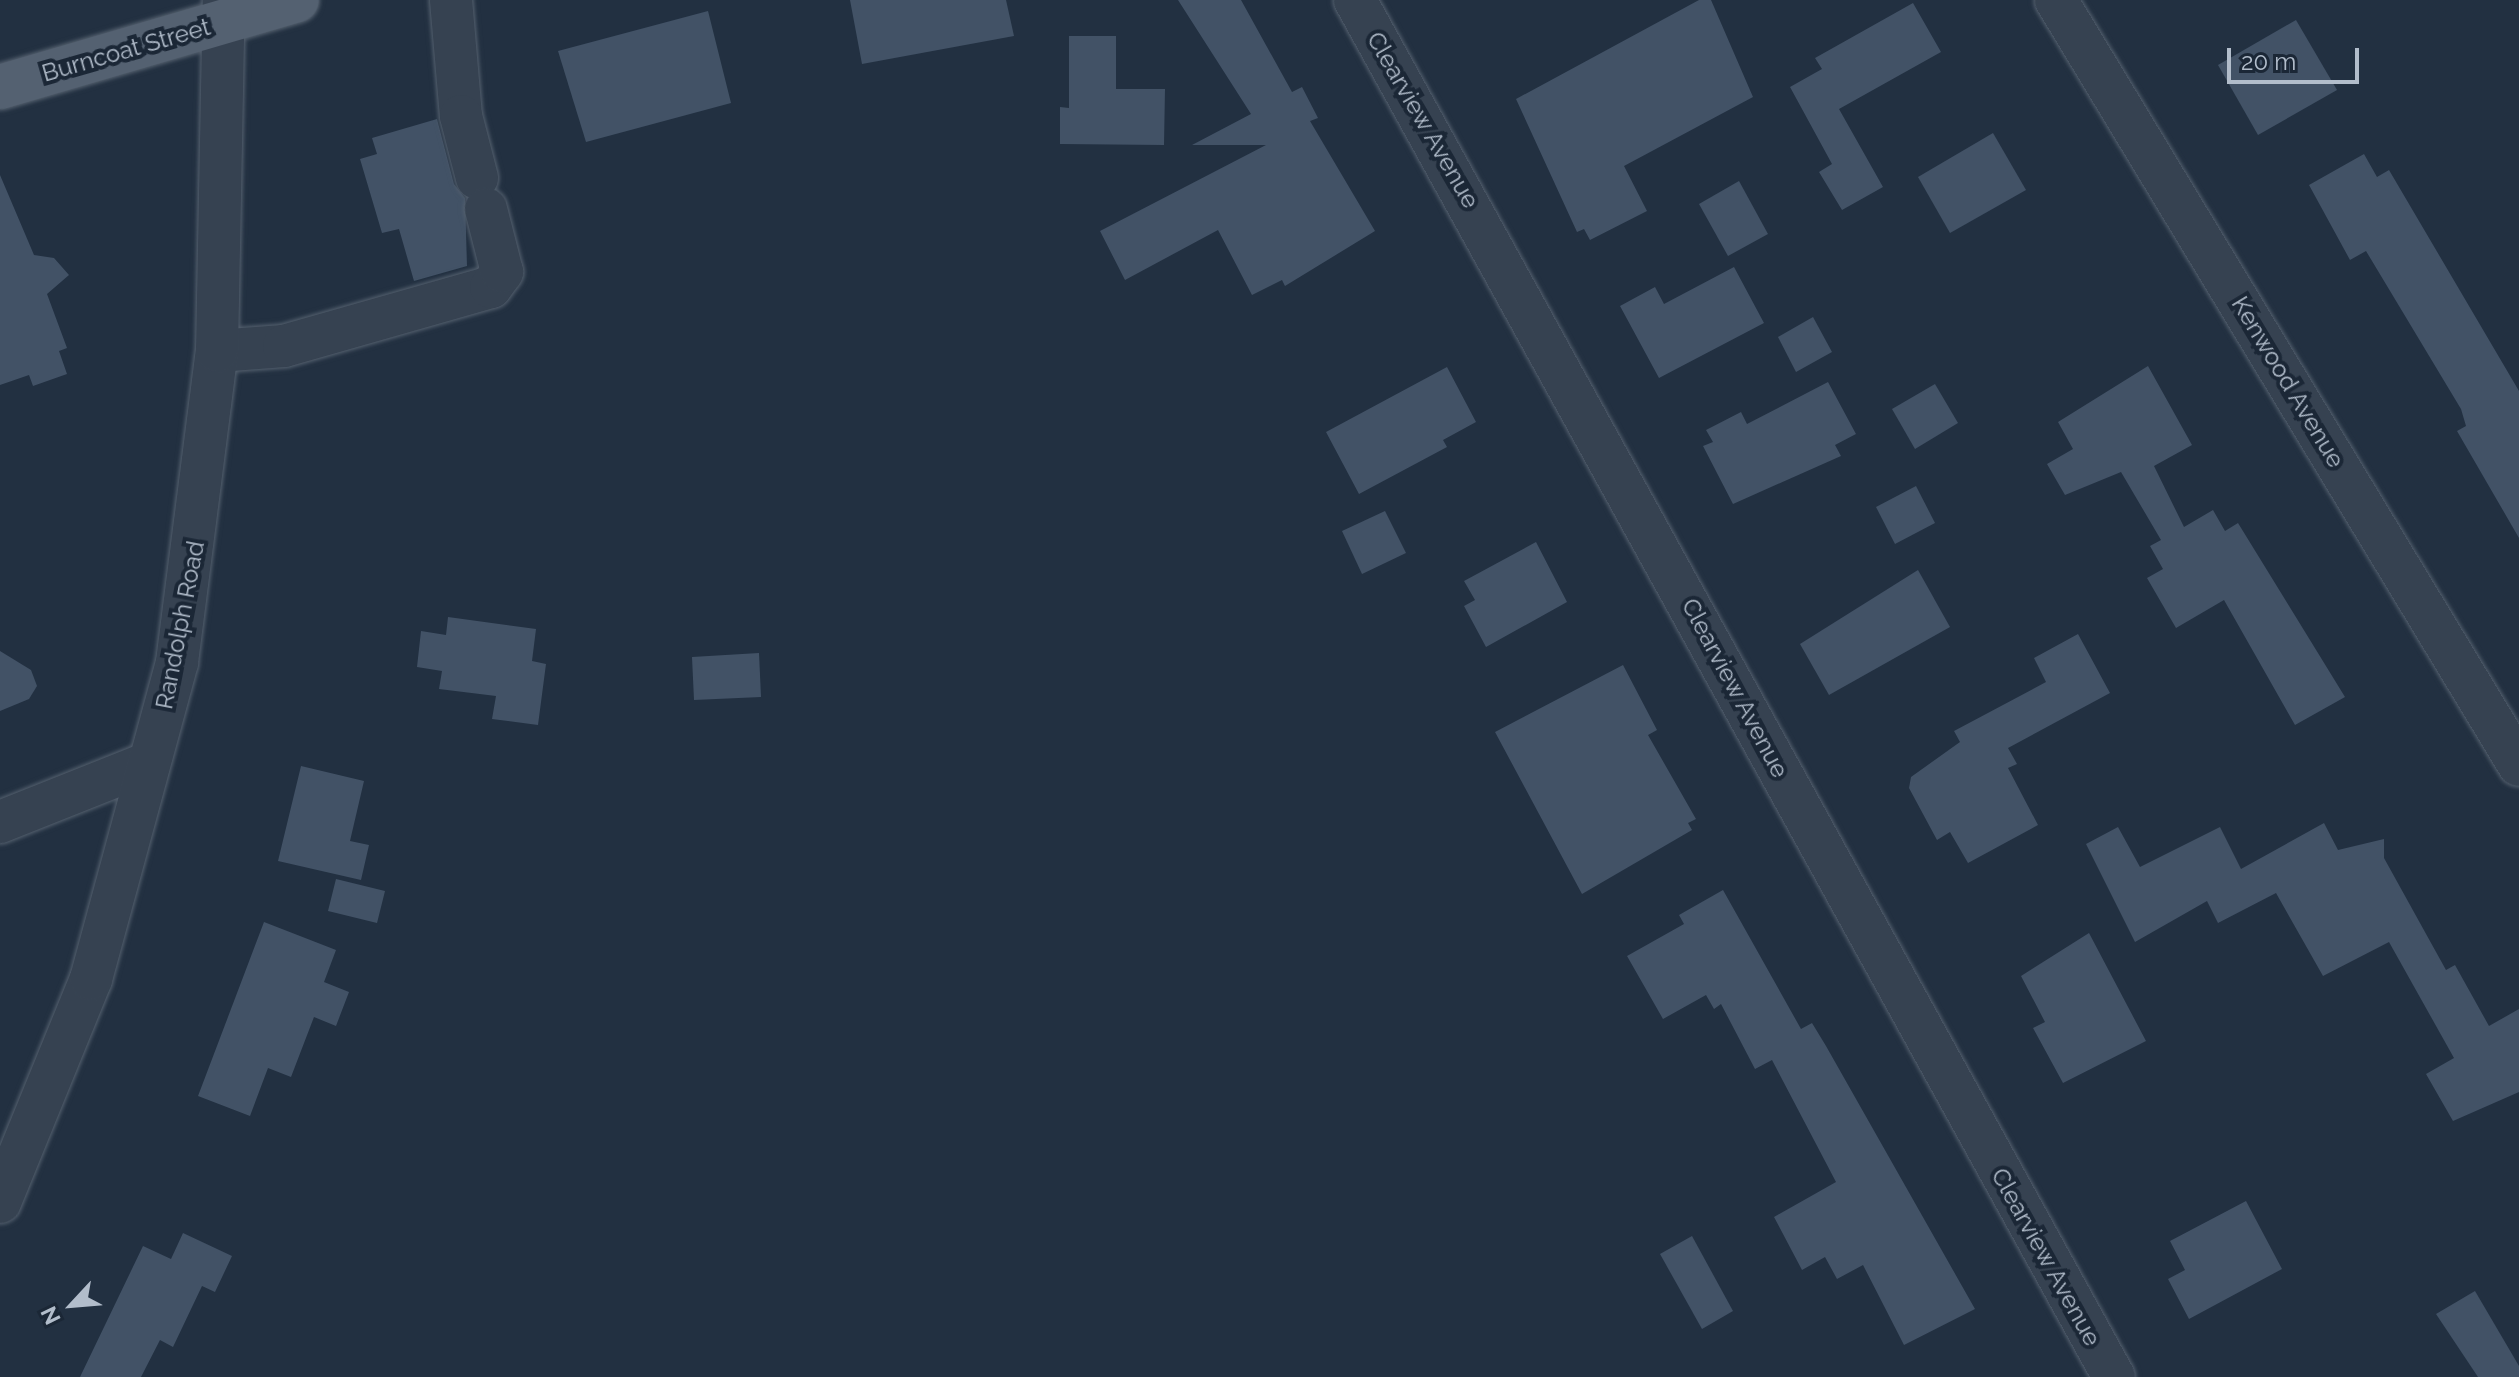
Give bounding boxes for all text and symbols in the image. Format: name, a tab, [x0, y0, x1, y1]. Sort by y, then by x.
street label: Burncoat Street	[39, 12, 213, 88]
street label: Clearview Avenue	[1360, 26, 1486, 214]
scale bar	[2231, 32, 2363, 82]
text: 20 m	[2241, 47, 2296, 76]
street label: Kenwood Avenue	[2225, 291, 2351, 473]
street label: Randolph Road	[150, 538, 210, 712]
street label: Clearview Avenue	[1675, 593, 1795, 783]
street label: Clearview Avenue	[1985, 1162, 2107, 1352]
north arrow	[32, 1265, 112, 1345]
text: N	[35, 1302, 66, 1329]

